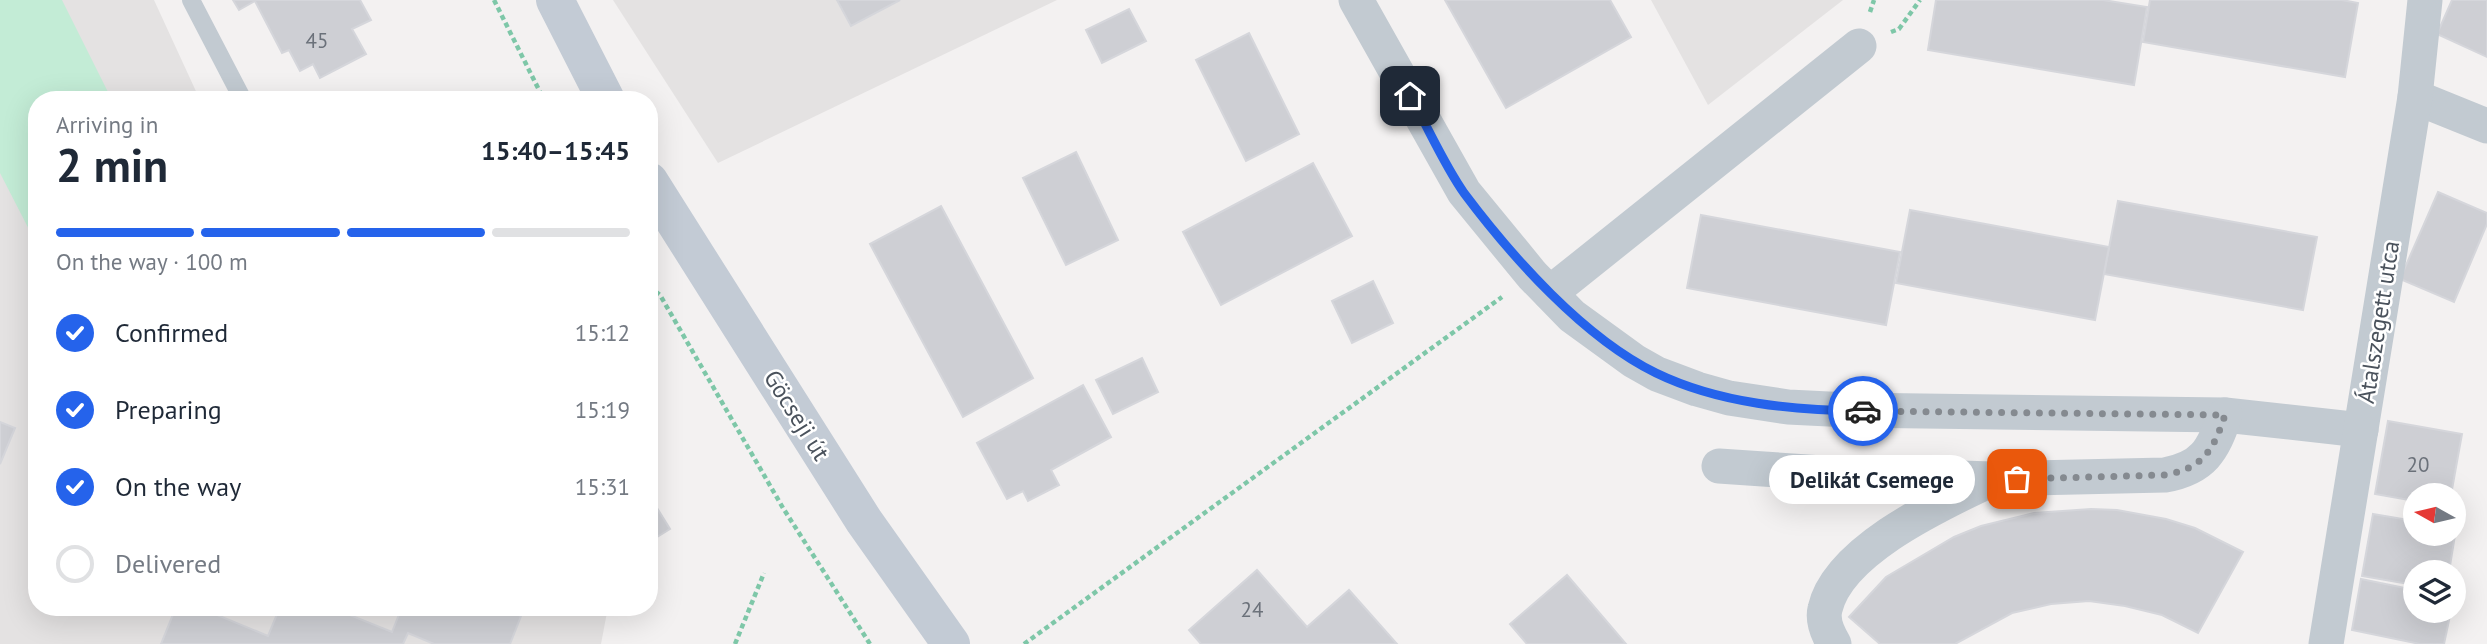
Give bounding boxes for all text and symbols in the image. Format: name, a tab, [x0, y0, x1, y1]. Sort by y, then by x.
house number: 45	[306, 27, 328, 54]
pin	[1380, 66, 1440, 126]
icon: home	[1391, 77, 1429, 115]
text: Arriving in	[56, 110, 158, 139]
text: 15:40–15:45	[481, 134, 630, 167]
text: 2 min	[56, 135, 168, 195]
street label: Átalszegett utca	[2350, 238, 2406, 406]
text: On the way · 100 m	[56, 247, 248, 276]
icon: check	[56, 314, 94, 352]
text: Confirmed	[115, 316, 228, 349]
text: 15:12	[575, 318, 630, 347]
street label: Göcseji út	[757, 364, 837, 466]
courier	[1828, 376, 1898, 446]
icon: check	[56, 391, 94, 429]
icon: car	[1844, 392, 1882, 430]
text: Preparing	[115, 393, 222, 426]
text: 15:19	[575, 395, 630, 424]
pin	[1987, 449, 2047, 509]
house number: 20	[2407, 451, 2429, 478]
callout: Delikát Csemege	[1769, 454, 1975, 504]
icon: bag	[1998, 460, 2036, 498]
text: Delikát Csemege	[1790, 465, 1954, 494]
icon: check	[56, 468, 94, 506]
text: On the way	[115, 470, 241, 503]
text: 15:31	[575, 472, 630, 501]
north arrow	[2403, 483, 2466, 546]
map controls	[2403, 483, 2466, 623]
text: Delivered	[115, 547, 221, 580]
button: layers	[2403, 560, 2466, 623]
house number: 24	[1241, 596, 1263, 623]

